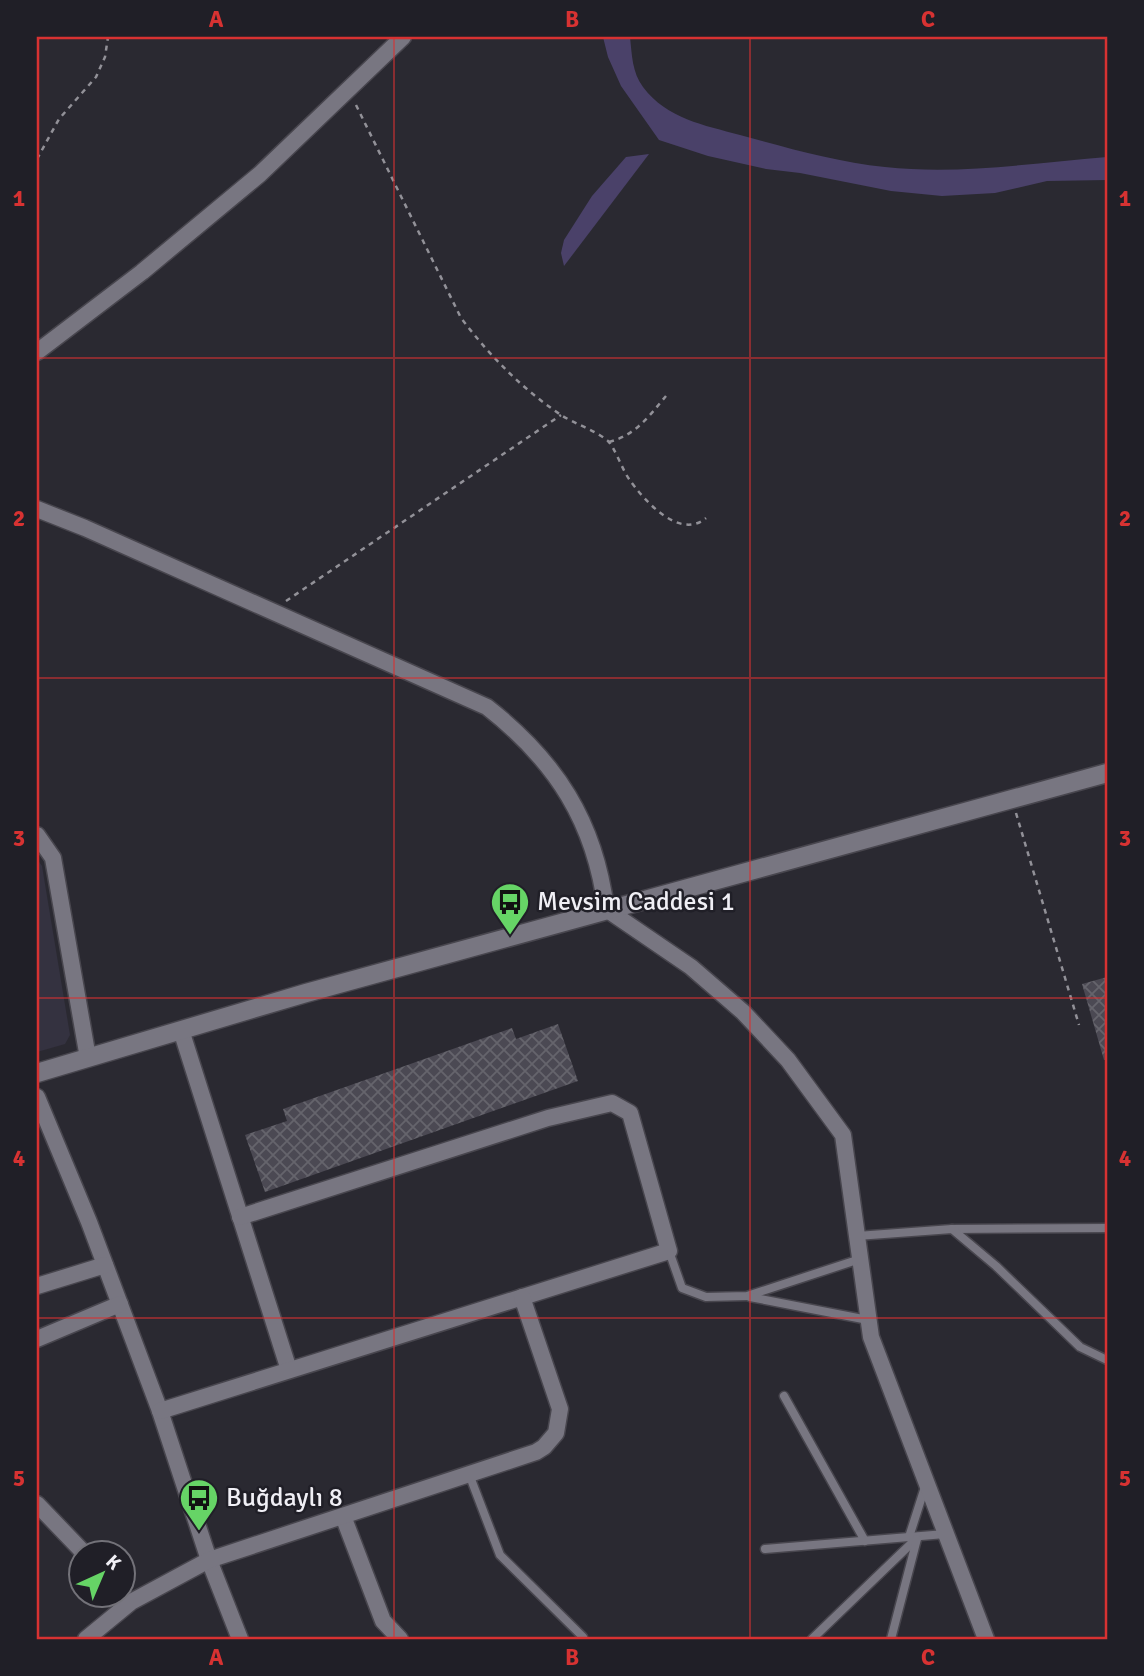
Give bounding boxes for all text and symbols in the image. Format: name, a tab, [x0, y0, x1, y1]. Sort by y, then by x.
text: A	[209, 5, 224, 34]
text: B	[565, 5, 579, 34]
text: C	[921, 5, 935, 34]
text: 1	[13, 184, 25, 213]
text: 1	[1119, 184, 1131, 213]
text: 2	[13, 504, 25, 533]
text: 2	[1119, 504, 1131, 533]
text: 3	[13, 824, 25, 853]
text: 3	[1119, 824, 1131, 853]
bus stop icon: Mevsim Caddesi 1	[489, 881, 531, 936]
place label: Mevsim Caddesi 1	[537, 886, 735, 918]
text: 4	[13, 1144, 25, 1173]
text: 4	[1119, 1144, 1131, 1173]
text: 5	[13, 1464, 25, 1493]
text: 5	[1119, 1464, 1131, 1493]
bus stop icon: Buğdaylı 8	[178, 1477, 220, 1532]
place label: Buğdaylı 8	[226, 1482, 343, 1514]
north arrow	[66, 1540, 136, 1610]
text: K	[101, 1550, 126, 1575]
text: A	[209, 1643, 224, 1672]
text: B	[565, 1643, 579, 1672]
text: C	[921, 1643, 935, 1672]

